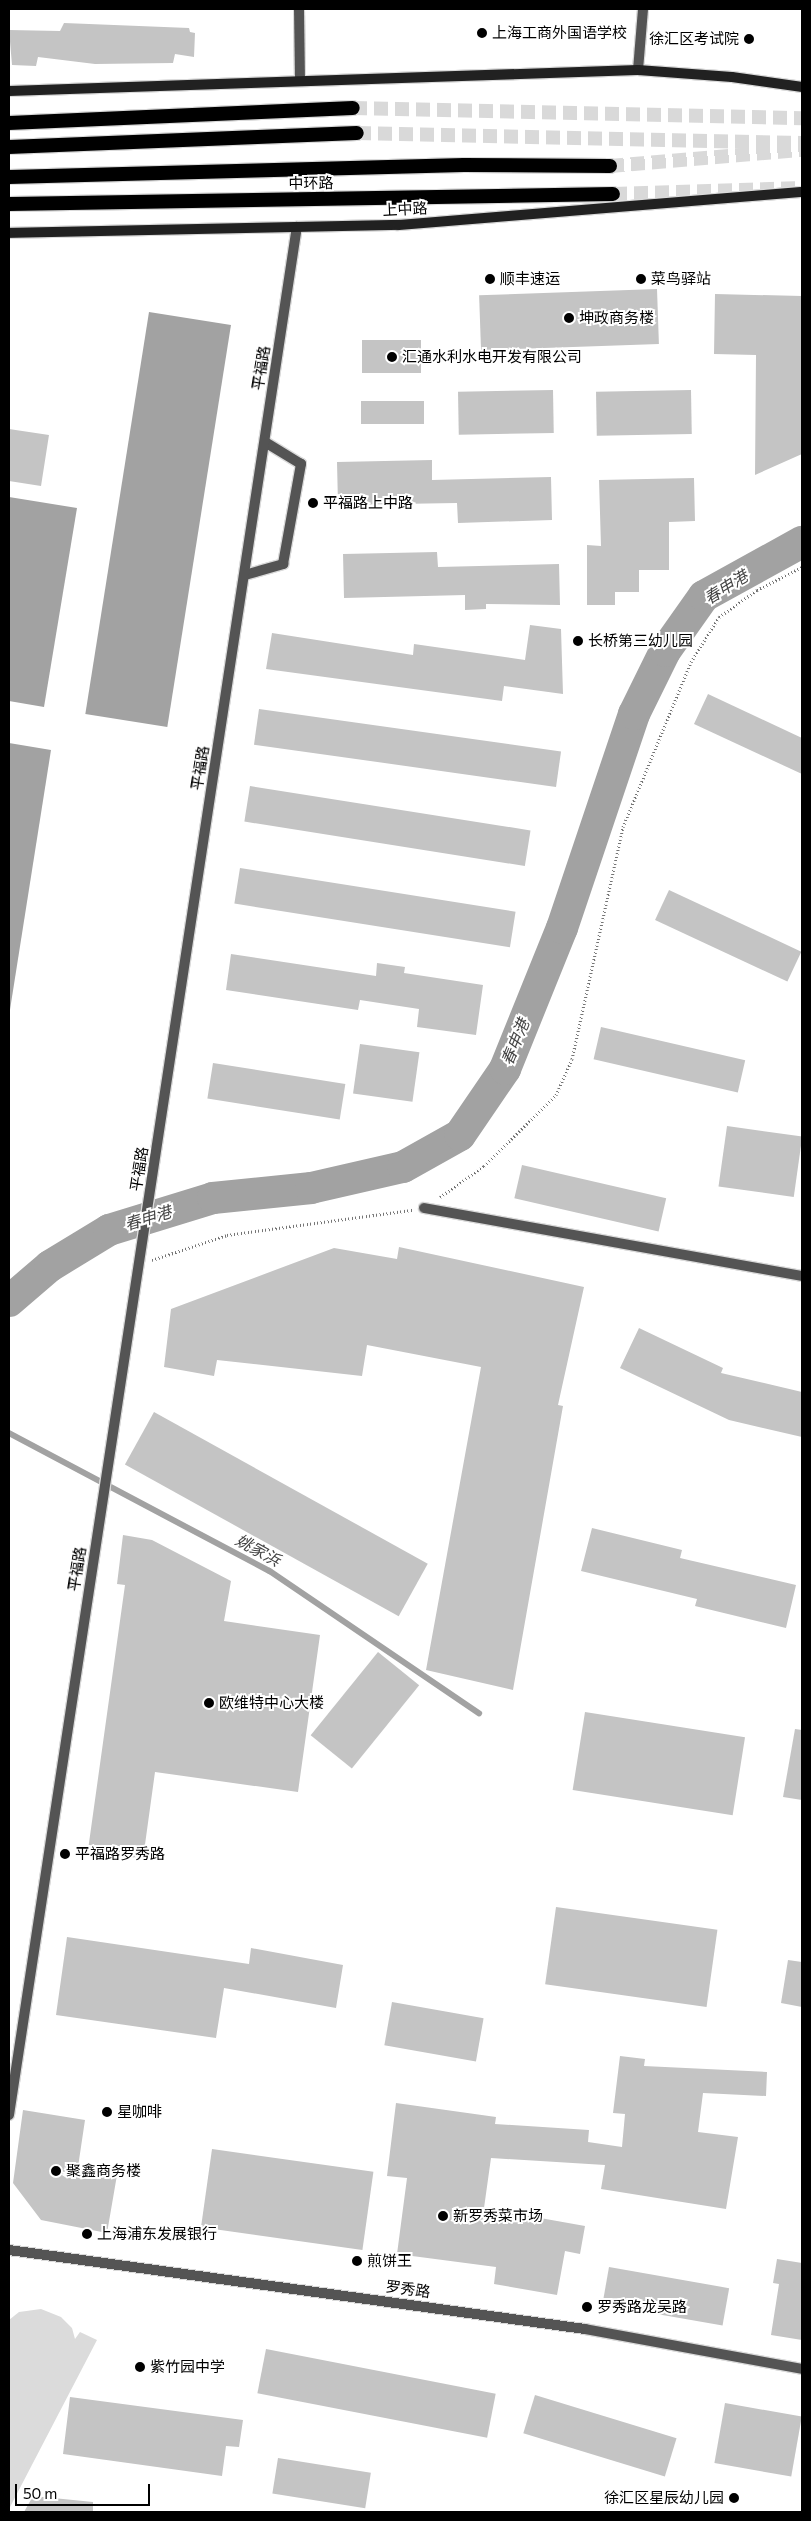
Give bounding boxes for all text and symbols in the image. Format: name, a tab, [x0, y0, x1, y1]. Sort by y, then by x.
place label: 上海工商外国语学校	[492, 24, 627, 42]
marker: 上海工商外国语学校	[476, 27, 488, 39]
place label: 徐汇区考试院	[649, 30, 739, 48]
marker: 徐汇区考试院	[743, 33, 755, 45]
street label: 中环路	[288, 174, 334, 192]
street label: 上中路	[382, 199, 428, 219]
place label: 顺丰速运	[500, 270, 560, 288]
place label: 菜鸟驿站	[651, 270, 711, 288]
marker: 顺丰速运	[484, 273, 496, 285]
marker: 菜鸟驿站	[635, 273, 647, 285]
place label: 坤政商务楼	[579, 309, 654, 327]
marker: 坤政商务楼	[563, 312, 575, 324]
street label: 平福路	[249, 344, 273, 392]
place label: 汇通水利水电开发有限公司	[402, 348, 582, 366]
marker: 汇通水利水电开发有限公司	[386, 351, 398, 363]
place label: 平福路上中路	[323, 494, 413, 512]
marker: 平福路上中路	[307, 497, 319, 509]
water label: 春申港	[701, 566, 751, 608]
place label: 长桥第三幼儿园	[588, 632, 693, 650]
marker: 长桥第三幼儿园	[572, 635, 584, 647]
street label: 平福路	[188, 744, 212, 792]
water label: 春申港	[497, 1016, 533, 1068]
street label: 平福路	[127, 1145, 151, 1193]
water label: 春申港	[122, 1202, 174, 1234]
water label: 姚家浜	[232, 1530, 284, 1570]
street label: 平福路	[65, 1545, 89, 1593]
place label: 欧维特中心大楼	[219, 1694, 324, 1712]
marker: 欧维特中心大楼	[203, 1697, 215, 1709]
place label: 平福路罗秀路	[75, 1845, 165, 1863]
marker: 平福路罗秀路	[59, 1848, 71, 1860]
place label: 星咖啡	[117, 2103, 162, 2121]
marker: 星咖啡	[101, 2106, 113, 2118]
place label: 聚鑫商务楼	[66, 2162, 141, 2180]
marker: 聚鑫商务楼	[50, 2165, 62, 2177]
place label: 新罗秀菜市场	[453, 2207, 543, 2225]
marker: 新罗秀菜市场	[437, 2210, 449, 2222]
place label: 上海浦东发展银行	[97, 2225, 217, 2243]
marker: 上海浦东发展银行	[81, 2228, 93, 2240]
place label: 煎饼王	[367, 2252, 412, 2270]
marker: 煎饼王	[351, 2255, 363, 2267]
street label: 罗秀路	[384, 2277, 432, 2301]
place label: 罗秀路龙吴路	[597, 2298, 687, 2316]
marker: 罗秀路龙吴路	[581, 2301, 593, 2313]
place label: 紫竹园中学	[150, 2358, 225, 2376]
marker: 紫竹园中学	[134, 2361, 146, 2373]
scale bar	[18, 2474, 152, 2506]
text: 50 m	[23, 2484, 57, 2502]
place label: 徐汇区星辰幼儿园	[604, 2489, 724, 2507]
marker: 徐汇区星辰幼儿园	[728, 2492, 740, 2504]

